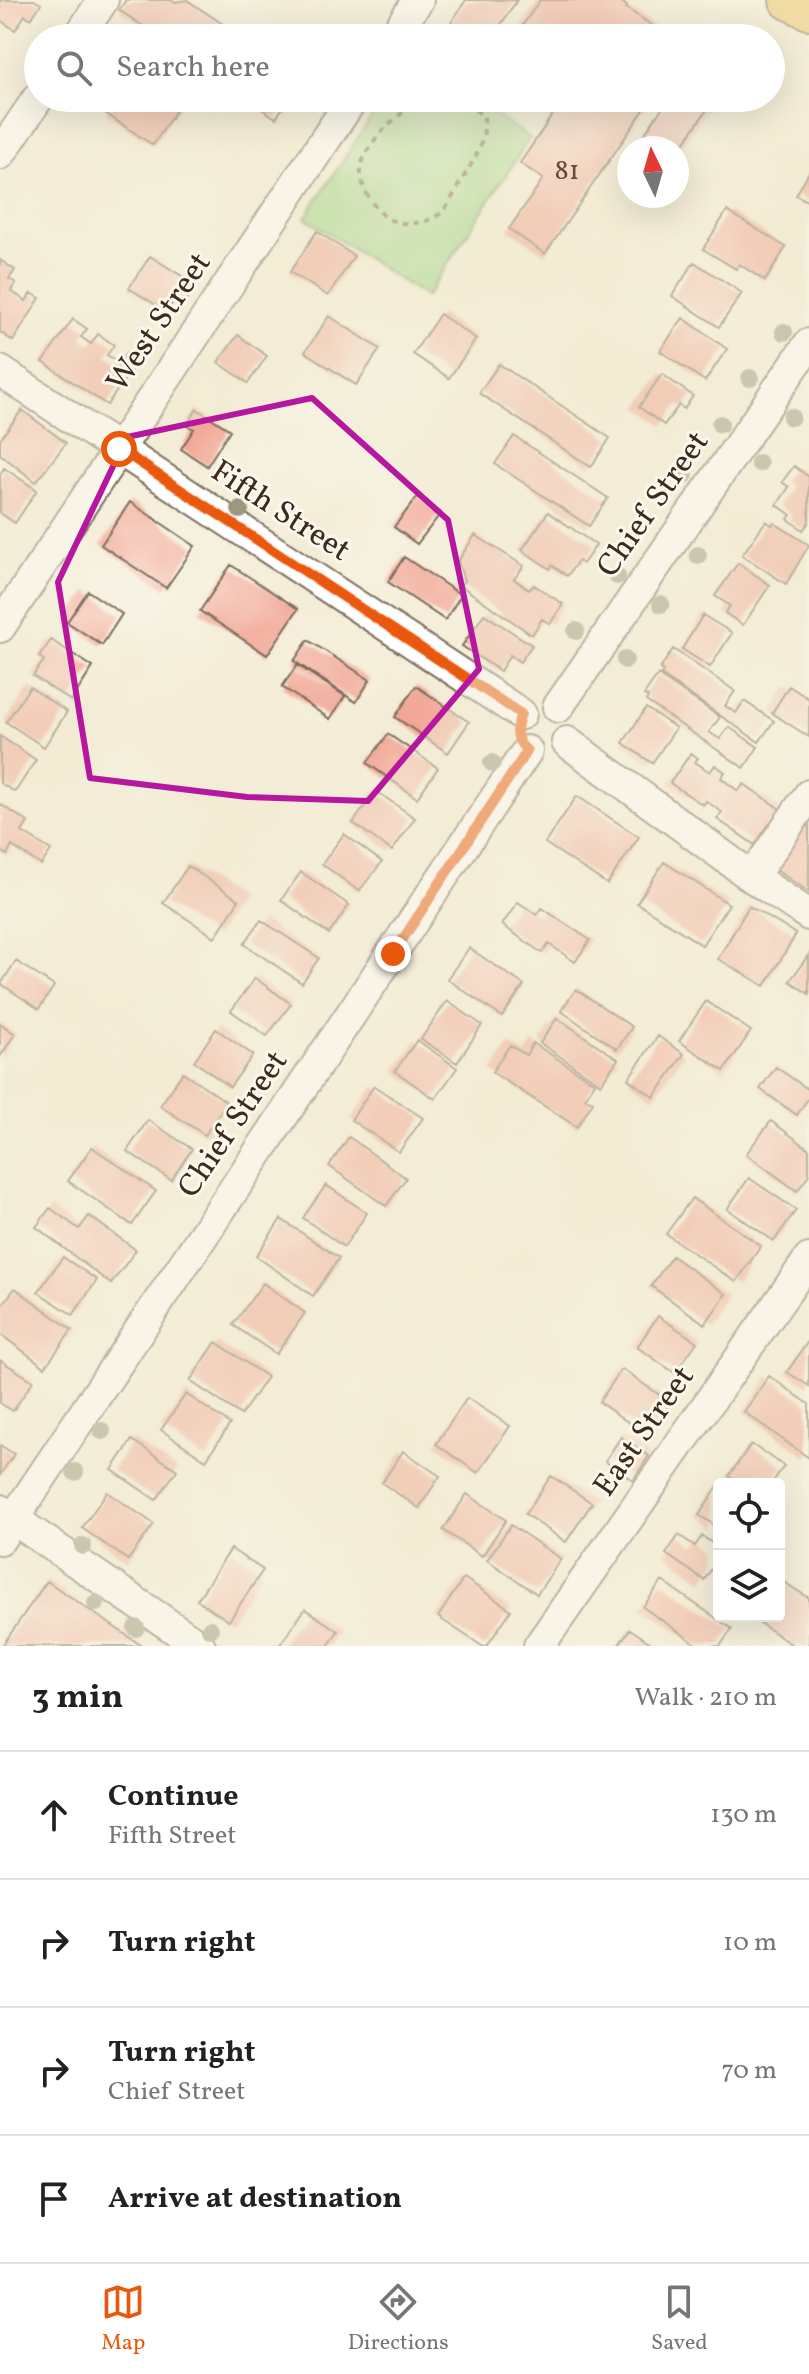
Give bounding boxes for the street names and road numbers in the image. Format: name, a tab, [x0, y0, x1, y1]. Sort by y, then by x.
street label: West Street	[97, 244, 223, 402]
street label: Chief Street	[587, 423, 721, 587]
street label: Fifth Street	[202, 451, 358, 573]
street label: Chief Street	[168, 1043, 300, 1207]
street label: East Street	[584, 1358, 706, 1506]

